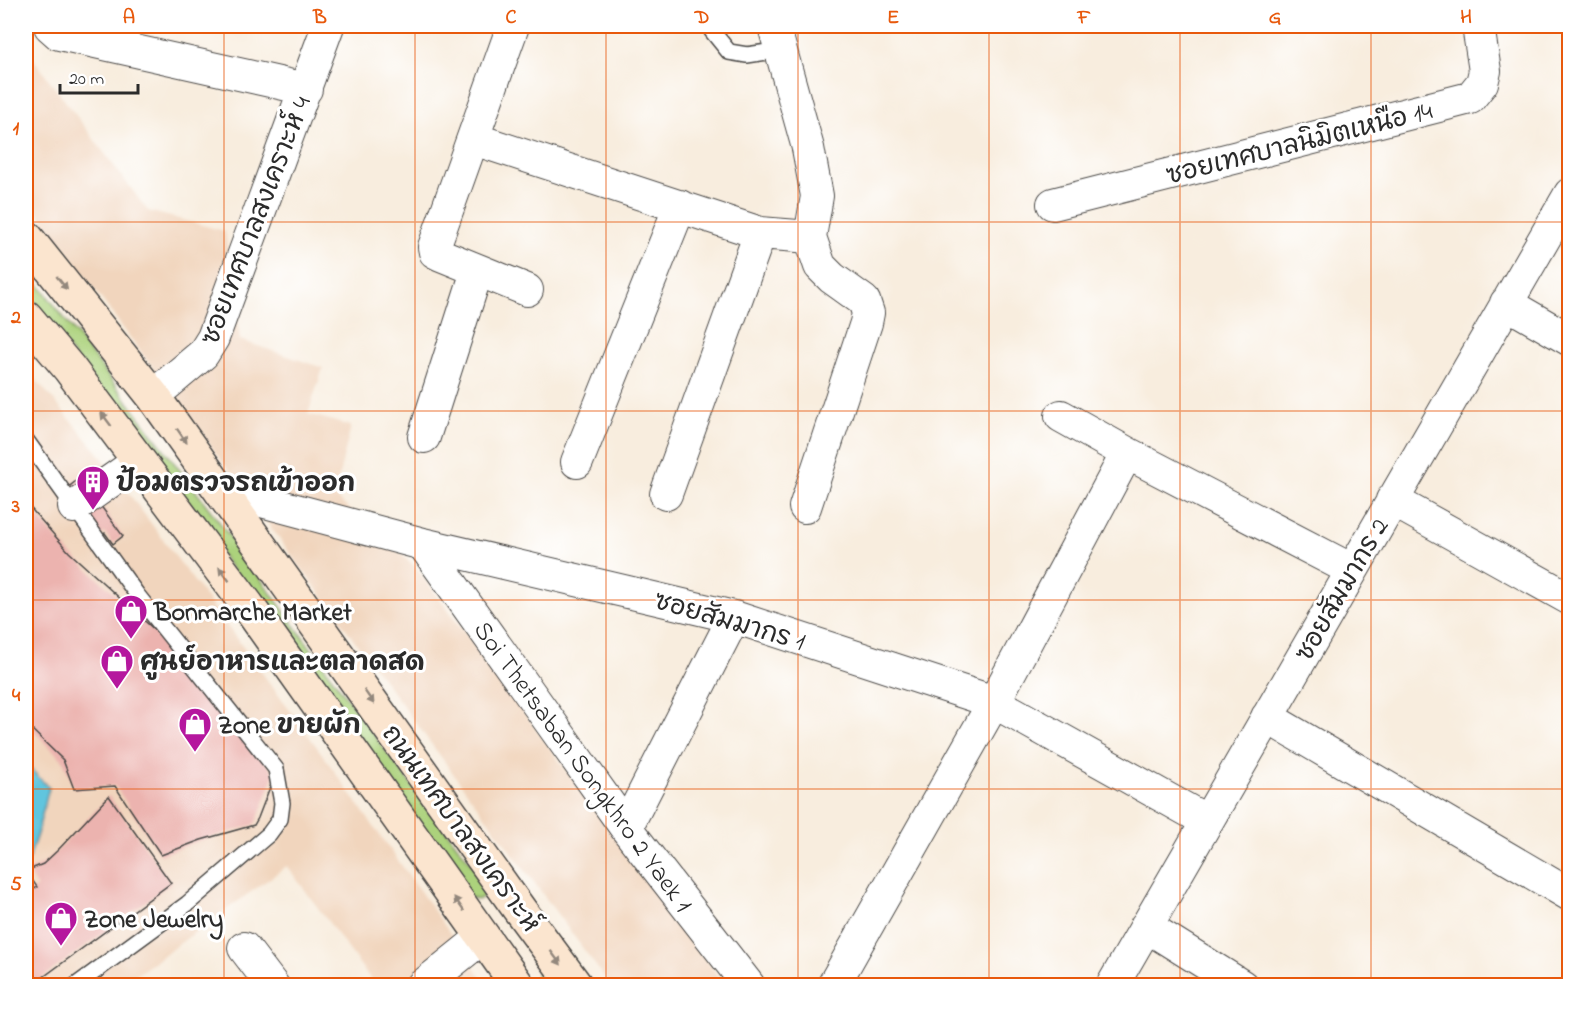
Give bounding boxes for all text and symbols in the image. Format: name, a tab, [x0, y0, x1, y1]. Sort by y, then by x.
text: A	[123, 4, 135, 33]
text: B	[312, 4, 327, 33]
text: C	[506, 4, 517, 33]
text: D	[694, 4, 709, 33]
text: E	[887, 4, 899, 33]
text: F	[1077, 4, 1091, 33]
text: G	[1269, 4, 1282, 33]
text: H	[1460, 4, 1472, 33]
scale bar	[60, 57, 138, 95]
text: 20 m	[69, 67, 104, 93]
street label: ซอยเทศบาลสงเคราะห์ 4	[193, 91, 323, 351]
street label: ซอยเทศบาลนิมิตเหนือ 14	[1163, 93, 1437, 196]
text: 1	[13, 115, 20, 144]
one-way arrow	[55, 275, 68, 290]
text: 2	[10, 304, 21, 333]
one-way arrow	[101, 411, 113, 426]
one-way arrow	[176, 428, 188, 444]
building icon: ป้อมตรวจรถเข้าออก	[75, 464, 111, 511]
place label: ป้อมตรวจรถเข้าออก	[116, 465, 355, 504]
text: 3	[11, 493, 20, 522]
street label: ซอยสัมมากร 2	[1287, 512, 1400, 669]
one-way arrow	[218, 567, 230, 583]
street label: ซอยสัมมากร 1	[649, 583, 809, 663]
shop icon: Bonmarche Market	[113, 593, 149, 640]
place label: Bonmarche Market	[153, 595, 352, 633]
street label: Soi Thetsaban Songkhro 2 Yaek 1	[463, 614, 700, 921]
shop icon: ศูนย์อาหารและตลาดสด	[99, 643, 135, 690]
place label: ศูนย์อาหารและตลาดสด	[140, 644, 425, 683]
text: 4	[12, 682, 21, 711]
one-way arrow	[363, 689, 375, 705]
shop icon: Zone ขายผัก	[177, 706, 213, 753]
place label: Zone ขายผัก	[218, 708, 361, 746]
street label: ถนนเทศบาลสงเคราะห์	[371, 718, 548, 942]
text: 5	[10, 871, 22, 900]
one-way arrow	[453, 896, 465, 912]
shop icon: Zone Jewelry	[43, 900, 79, 947]
place label: Zone Jewelry	[84, 902, 223, 940]
one-way arrow	[550, 950, 562, 966]

